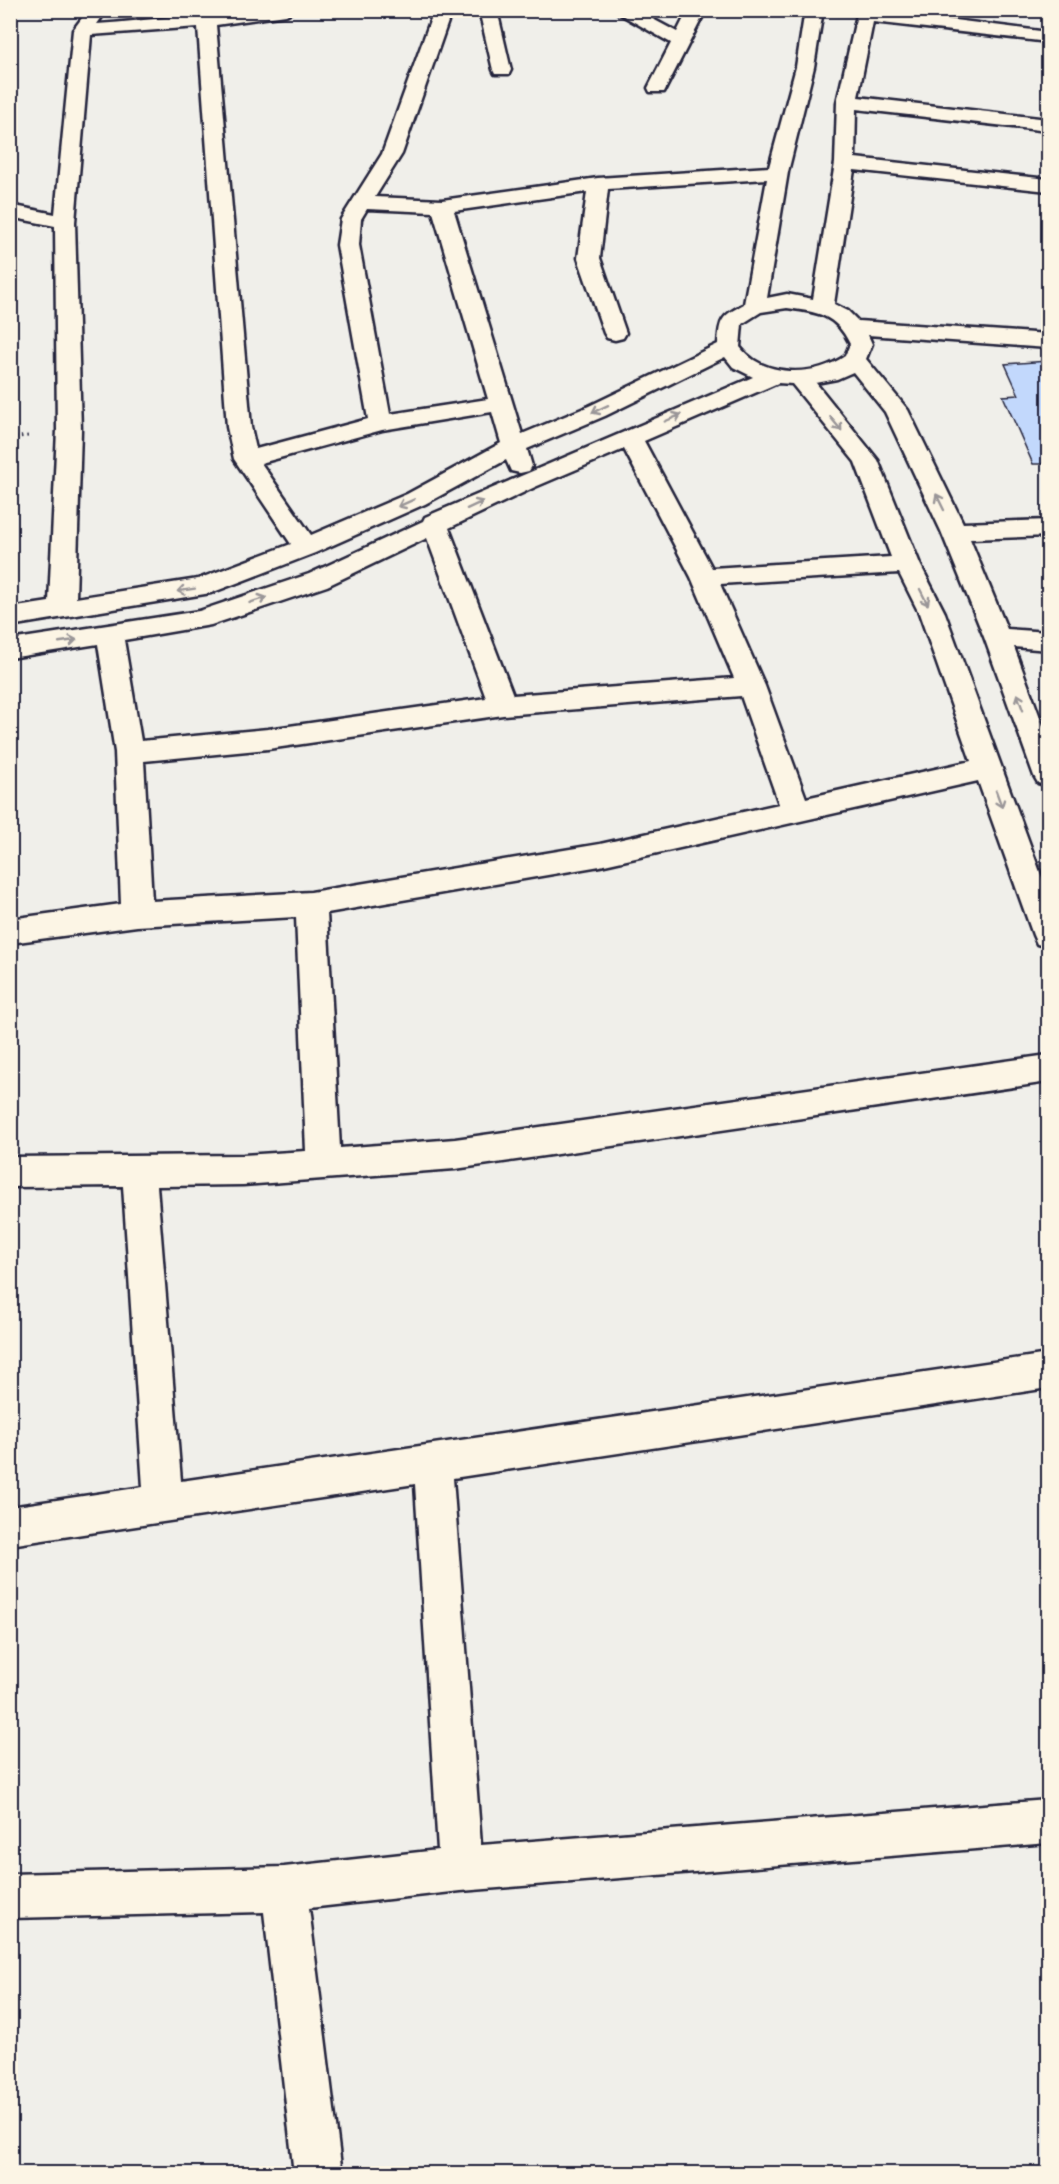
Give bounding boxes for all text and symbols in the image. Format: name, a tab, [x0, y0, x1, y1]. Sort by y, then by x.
one-way arrow	[592, 404, 610, 416]
one-way arrow	[664, 412, 682, 423]
one-way arrow	[830, 416, 843, 432]
one-way arrow	[934, 493, 946, 511]
one-way arrow	[397, 498, 416, 509]
one-way arrow	[466, 498, 484, 510]
one-way arrow	[177, 585, 196, 596]
one-way arrow	[918, 587, 930, 605]
one-way arrow	[249, 594, 267, 605]
one-way arrow	[58, 636, 78, 647]
one-way arrow	[1014, 693, 1025, 712]
one-way arrow	[995, 789, 1006, 808]

